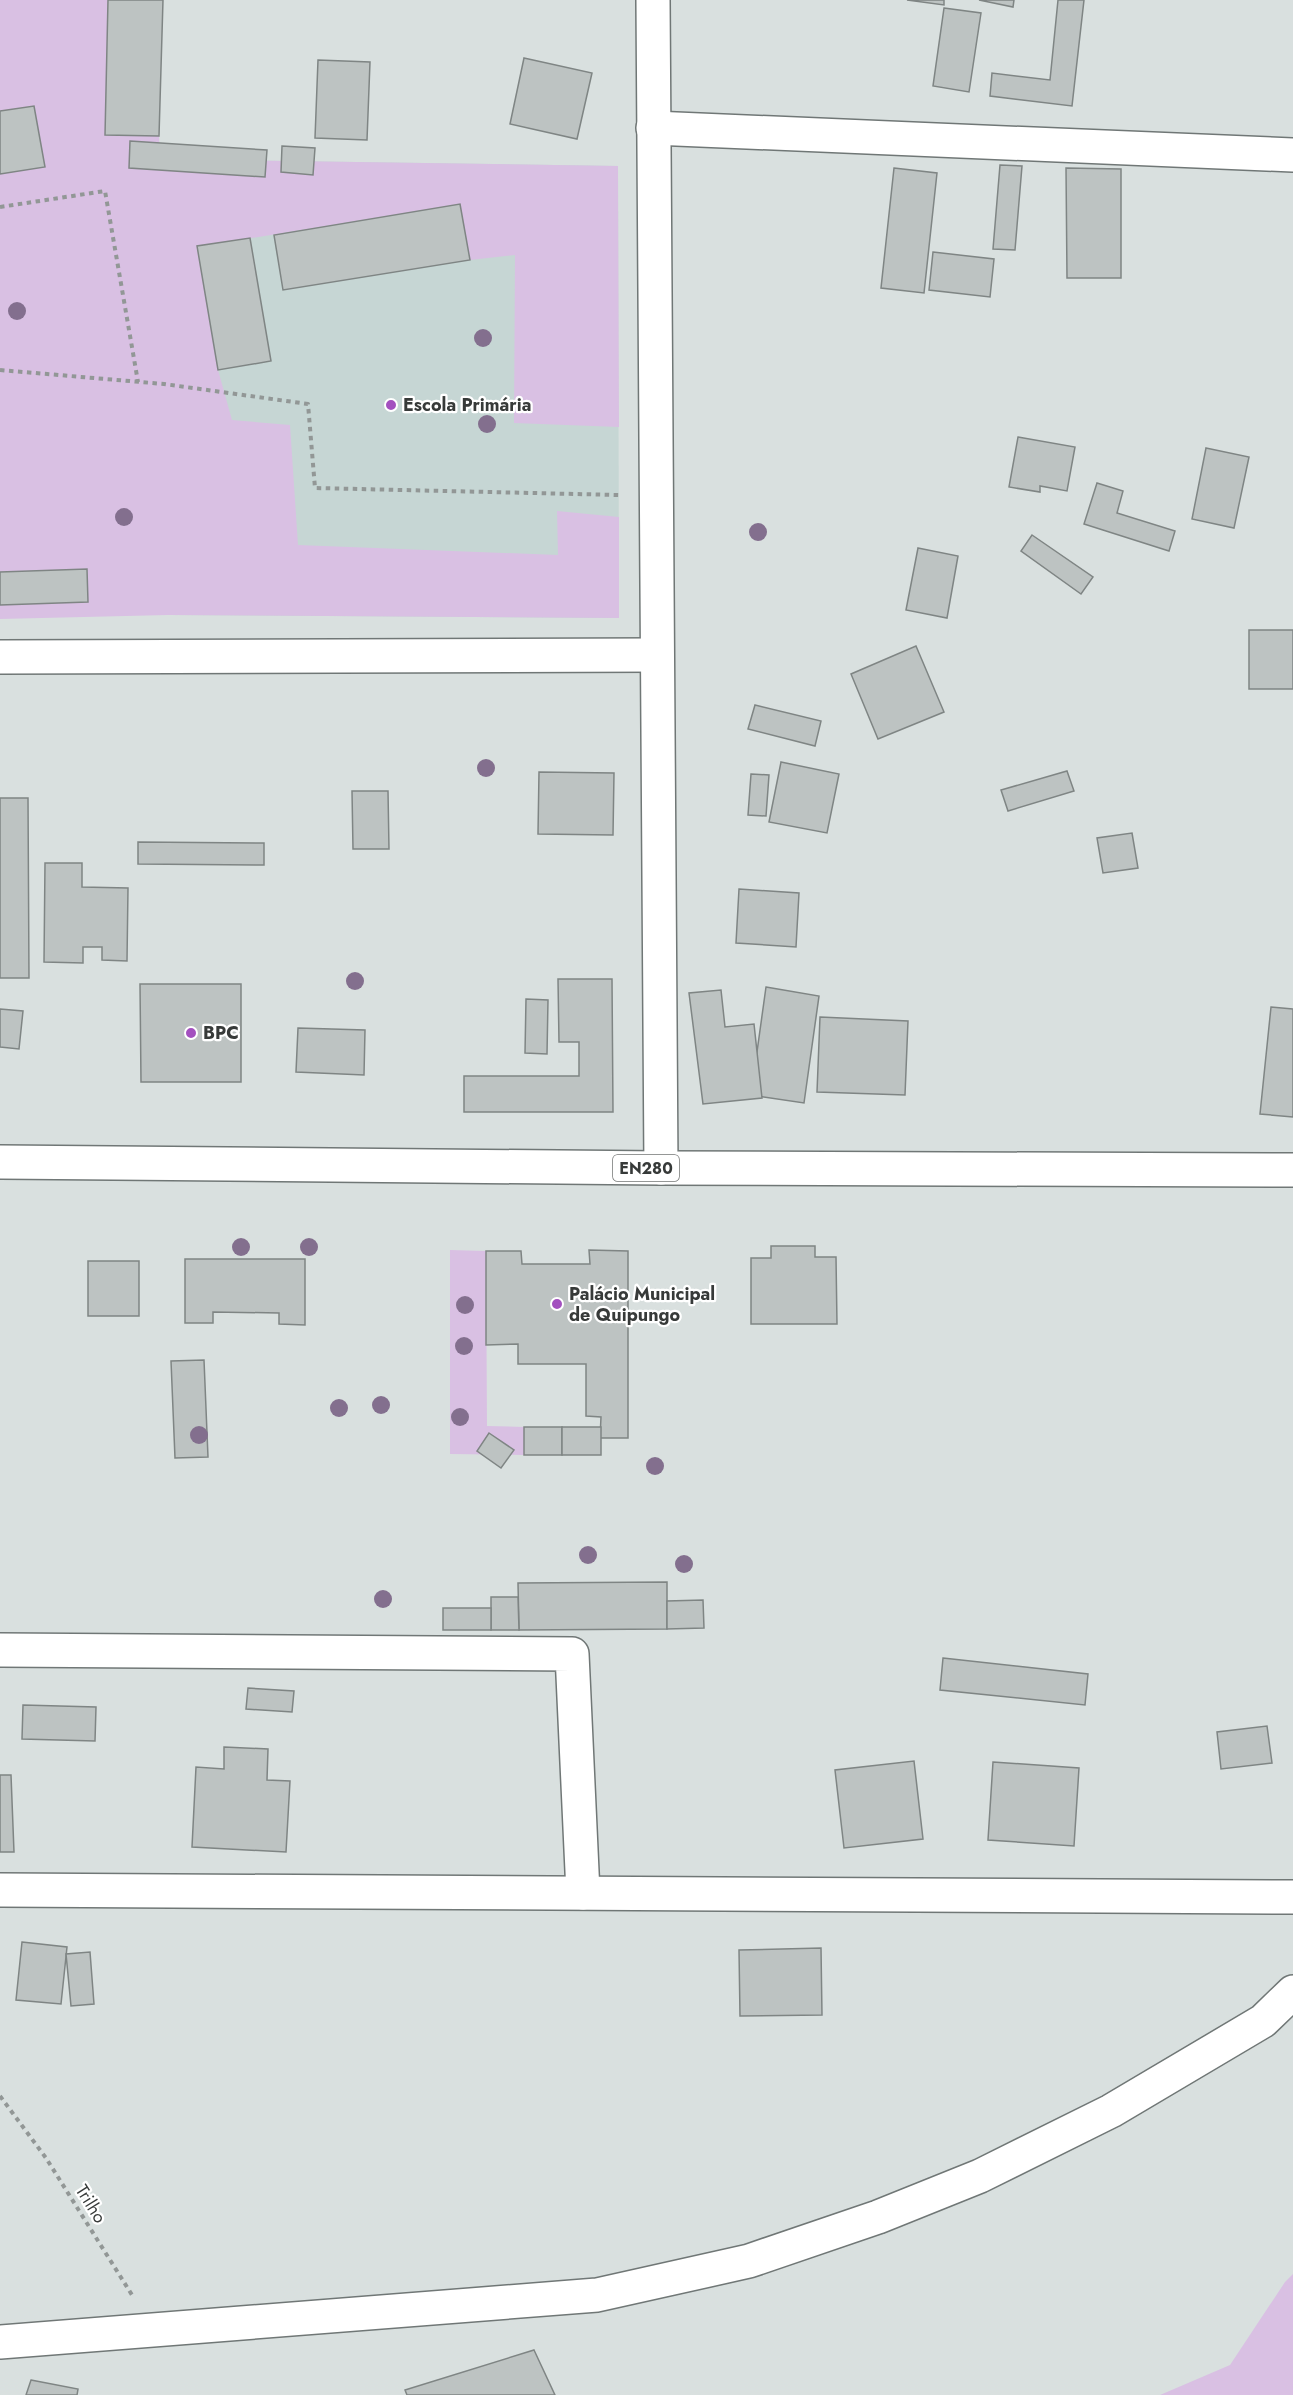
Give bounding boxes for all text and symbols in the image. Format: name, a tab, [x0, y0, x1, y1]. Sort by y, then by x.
place label: Escola Primária	[403, 392, 531, 418]
marker: Escola Primária	[384, 398, 398, 412]
place label: BPC	[203, 1020, 239, 1046]
marker: BPC	[184, 1026, 198, 1040]
road number: EN280	[613, 1155, 679, 1181]
place label: Palácio Municipal de Quipungo	[569, 1281, 715, 1328]
marker: Palácio Municipal de Quipungo	[550, 1297, 564, 1311]
street label: Trilho	[69, 2180, 113, 2229]

